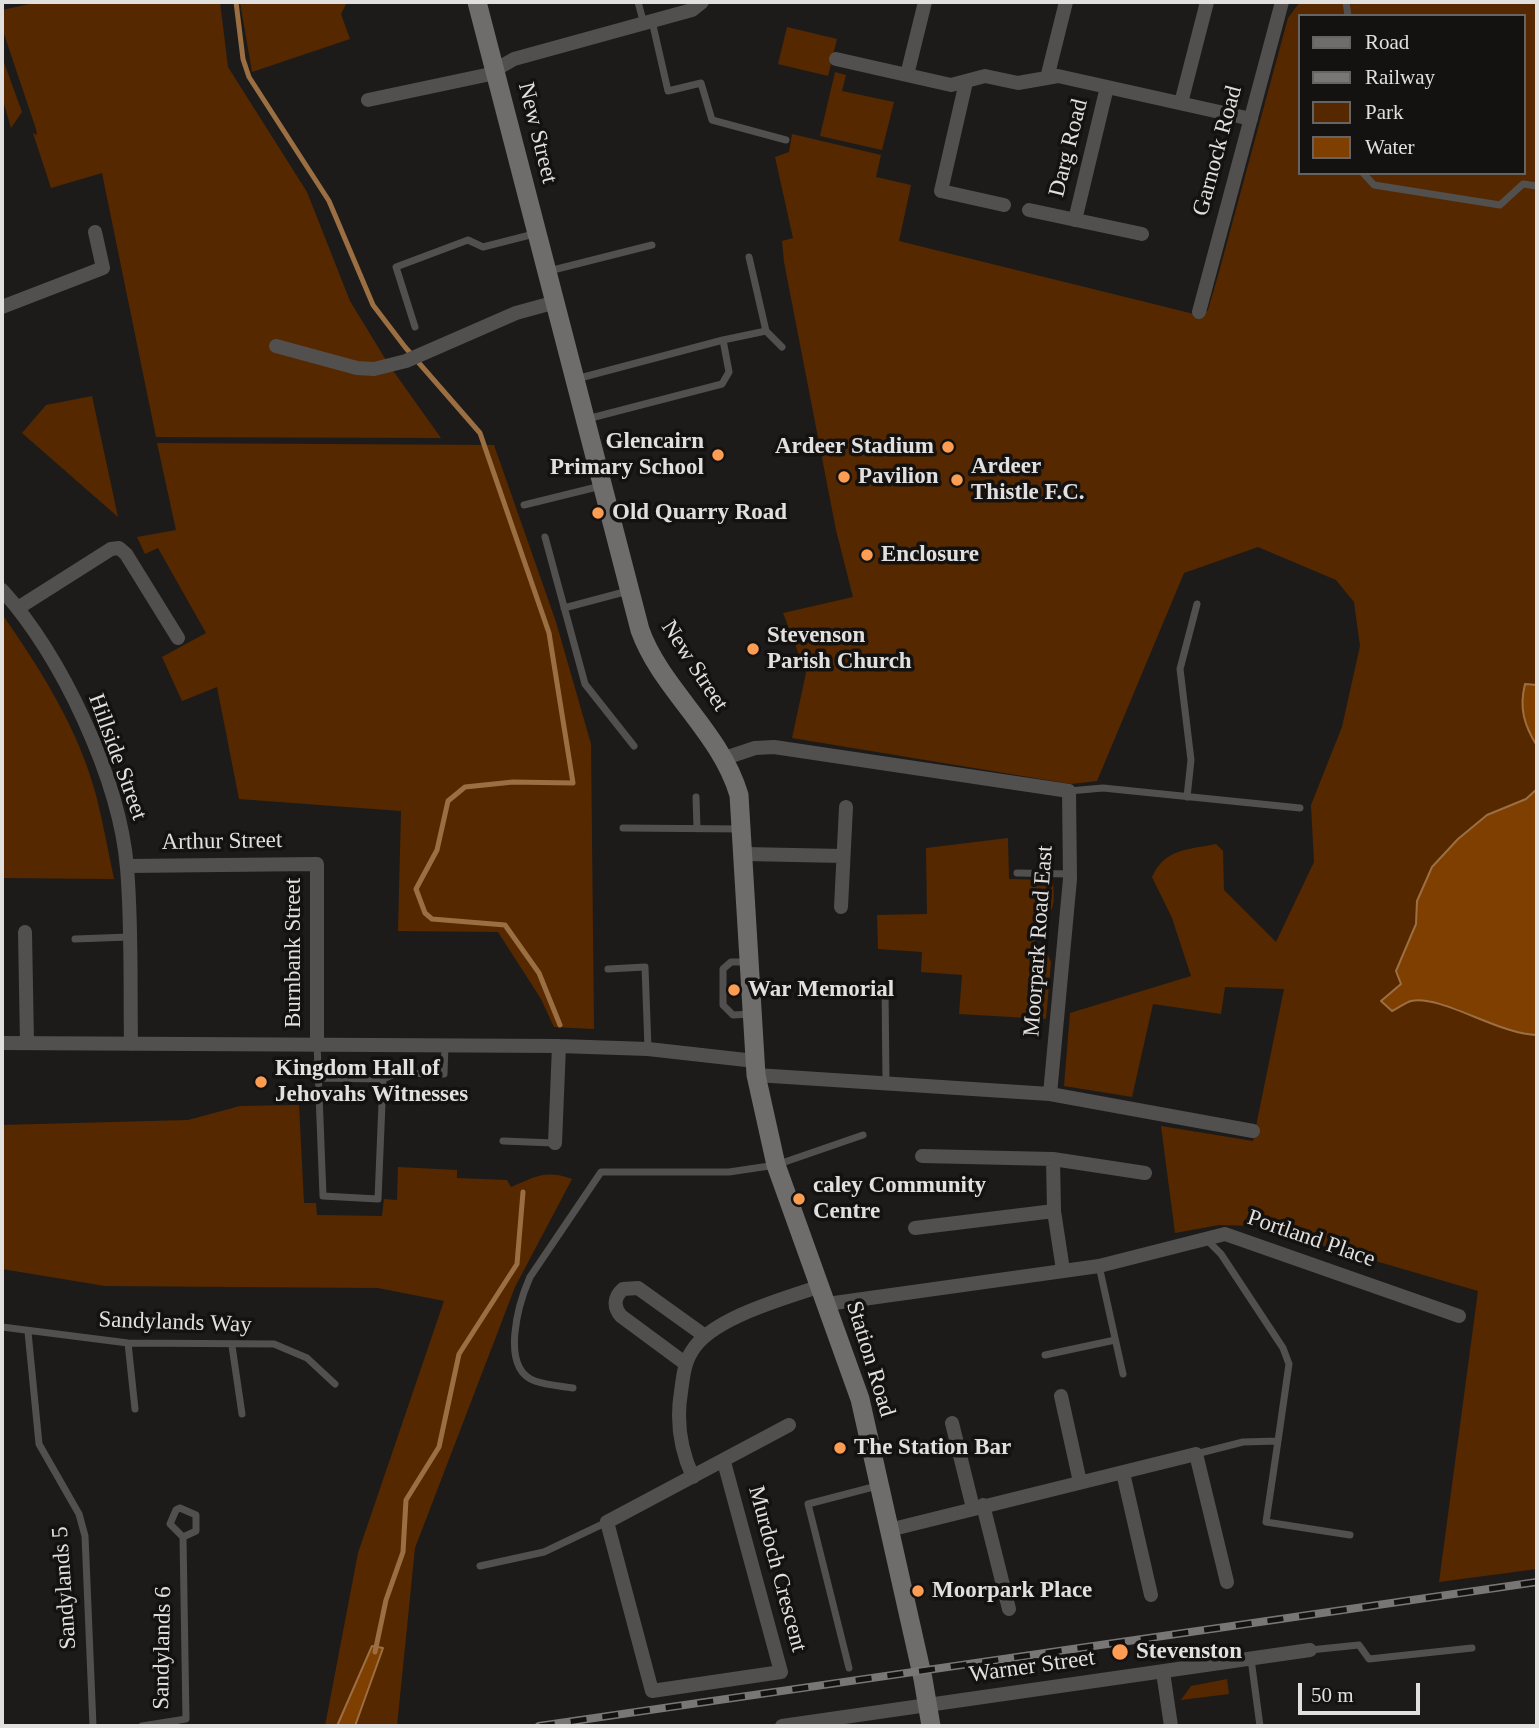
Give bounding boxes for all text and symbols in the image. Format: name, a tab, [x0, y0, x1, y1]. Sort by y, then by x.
legend	[1298, 14, 1525, 175]
text: Road	[1365, 30, 1409, 54]
text: Railway	[1365, 65, 1435, 89]
street label: New Street	[511, 80, 563, 186]
street label: Garnock Road	[1187, 83, 1249, 219]
street label: Darg Road	[1044, 96, 1094, 200]
text: Park	[1365, 100, 1404, 124]
text: Water	[1365, 135, 1415, 159]
place label: Glencairn Primary School	[550, 428, 704, 482]
place label: Ardeer Stadium	[775, 433, 934, 461]
marker: Ardeer Stadium	[940, 439, 956, 455]
marker: Glencairn Primary School	[710, 447, 726, 463]
place label: Ardeer Thistle F.C.	[971, 453, 1085, 507]
place label: Pavilion	[858, 463, 939, 491]
marker: Pavilion	[836, 469, 852, 485]
marker: Ardeer Thistle F.C.	[949, 472, 965, 488]
place label: Old Quarry Road	[612, 499, 787, 527]
marker: Old Quarry Road	[590, 505, 606, 521]
place label: Enclosure	[881, 541, 979, 569]
marker: Enclosure	[859, 547, 875, 563]
street label: New Street	[654, 615, 734, 717]
place label: Stevenson Parish Church	[767, 622, 912, 676]
marker: Stevenson Parish Church	[745, 641, 761, 657]
street label: Hillside Street	[81, 690, 153, 824]
street label: Arthur Street	[161, 827, 283, 857]
street label: Moorpark Road East	[1019, 844, 1059, 1038]
street label: Burnbank Street	[280, 878, 308, 1028]
place label: War Memorial	[748, 976, 894, 1004]
marker: War Memorial	[726, 982, 742, 998]
place label: Kingdom Hall of Jehovahs Witnesses	[275, 1055, 468, 1109]
marker: Kingdom Hall of Jehovahs Witnesses	[253, 1074, 269, 1090]
place label: caley Community Centre	[813, 1172, 986, 1226]
marker: caley Community Centre	[791, 1191, 807, 1207]
street label: Portland Place	[1243, 1204, 1379, 1274]
street label: Station Road	[839, 1298, 901, 1420]
street label: Sandylands Way	[98, 1307, 252, 1339]
place label: The Station Bar	[854, 1434, 1011, 1462]
marker: The Station Bar	[832, 1440, 848, 1456]
street label: Murdoch Crescent	[742, 1483, 812, 1655]
street label: Sandylands 5	[47, 1526, 83, 1650]
place label: Moorpark Place	[932, 1577, 1092, 1605]
marker: Moorpark Place	[910, 1583, 926, 1599]
street label: Sandylands 6	[148, 1586, 178, 1710]
place label: Stevenston	[1136, 1638, 1242, 1666]
marker: Stevenston	[1110, 1642, 1130, 1662]
street label: Warner Street	[967, 1645, 1097, 1689]
scale bar	[1301, 1668, 1424, 1712]
text: 50 m	[1311, 1683, 1354, 1707]

